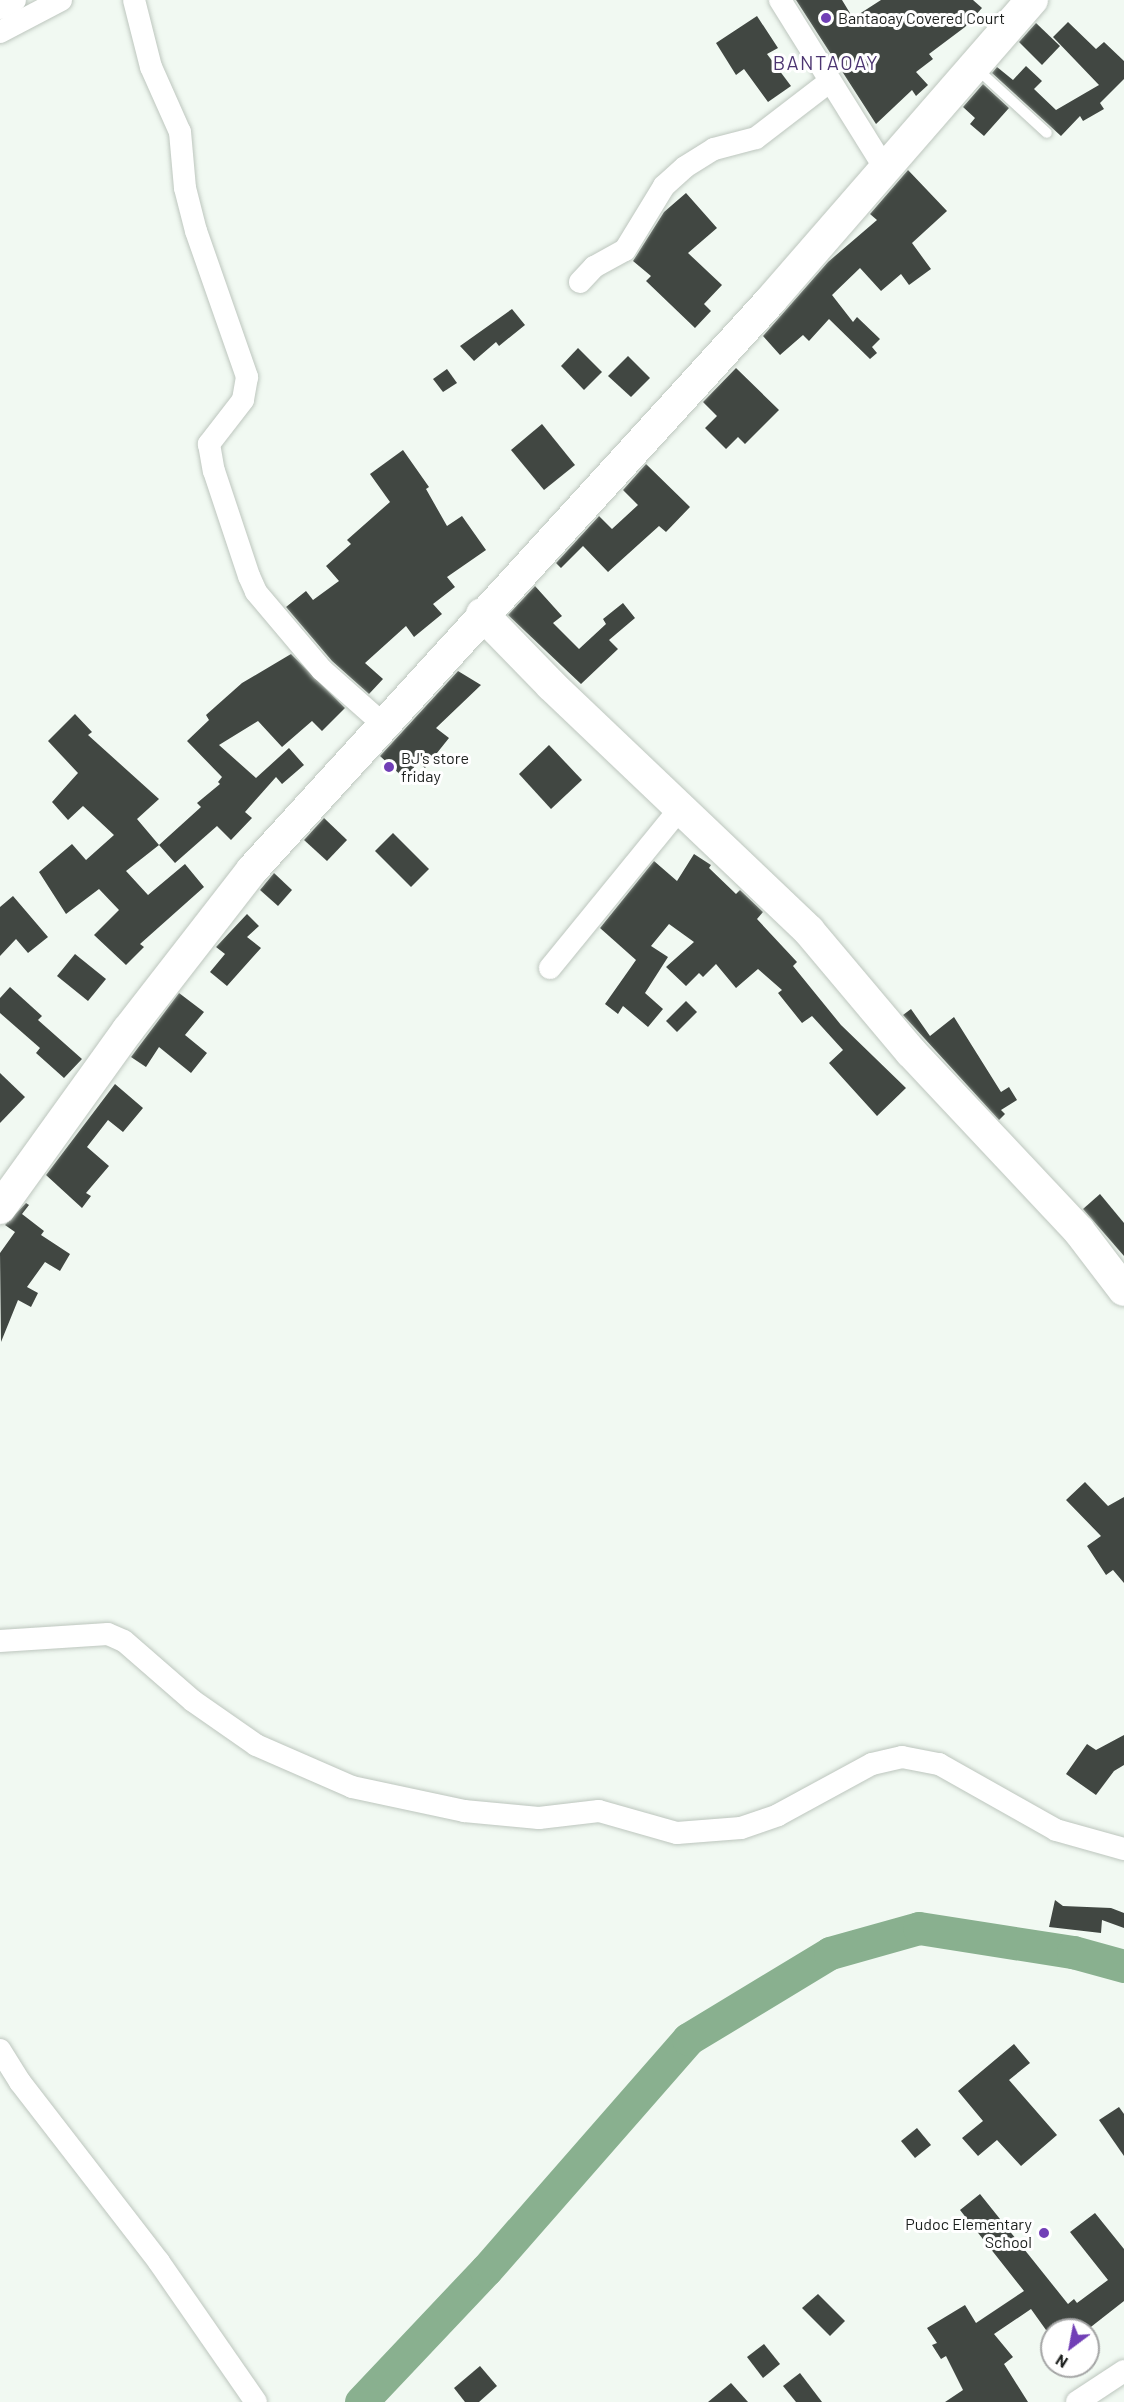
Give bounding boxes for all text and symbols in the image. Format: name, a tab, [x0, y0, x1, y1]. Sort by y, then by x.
place label: Bantaoay Covered Court	[838, 8, 1005, 28]
marker: Bantaoay Covered Court	[819, 11, 833, 25]
district label: BANTAOAY	[773, 50, 879, 74]
place label: BJ's store friday	[401, 748, 469, 786]
marker: BJ's store friday	[382, 760, 396, 774]
place label: Pudoc Elementary School	[905, 2214, 1032, 2252]
marker: Pudoc Elementary School	[1037, 2226, 1051, 2240]
north arrow	[1040, 2318, 1100, 2378]
text: N	[1052, 2351, 1071, 2373]

